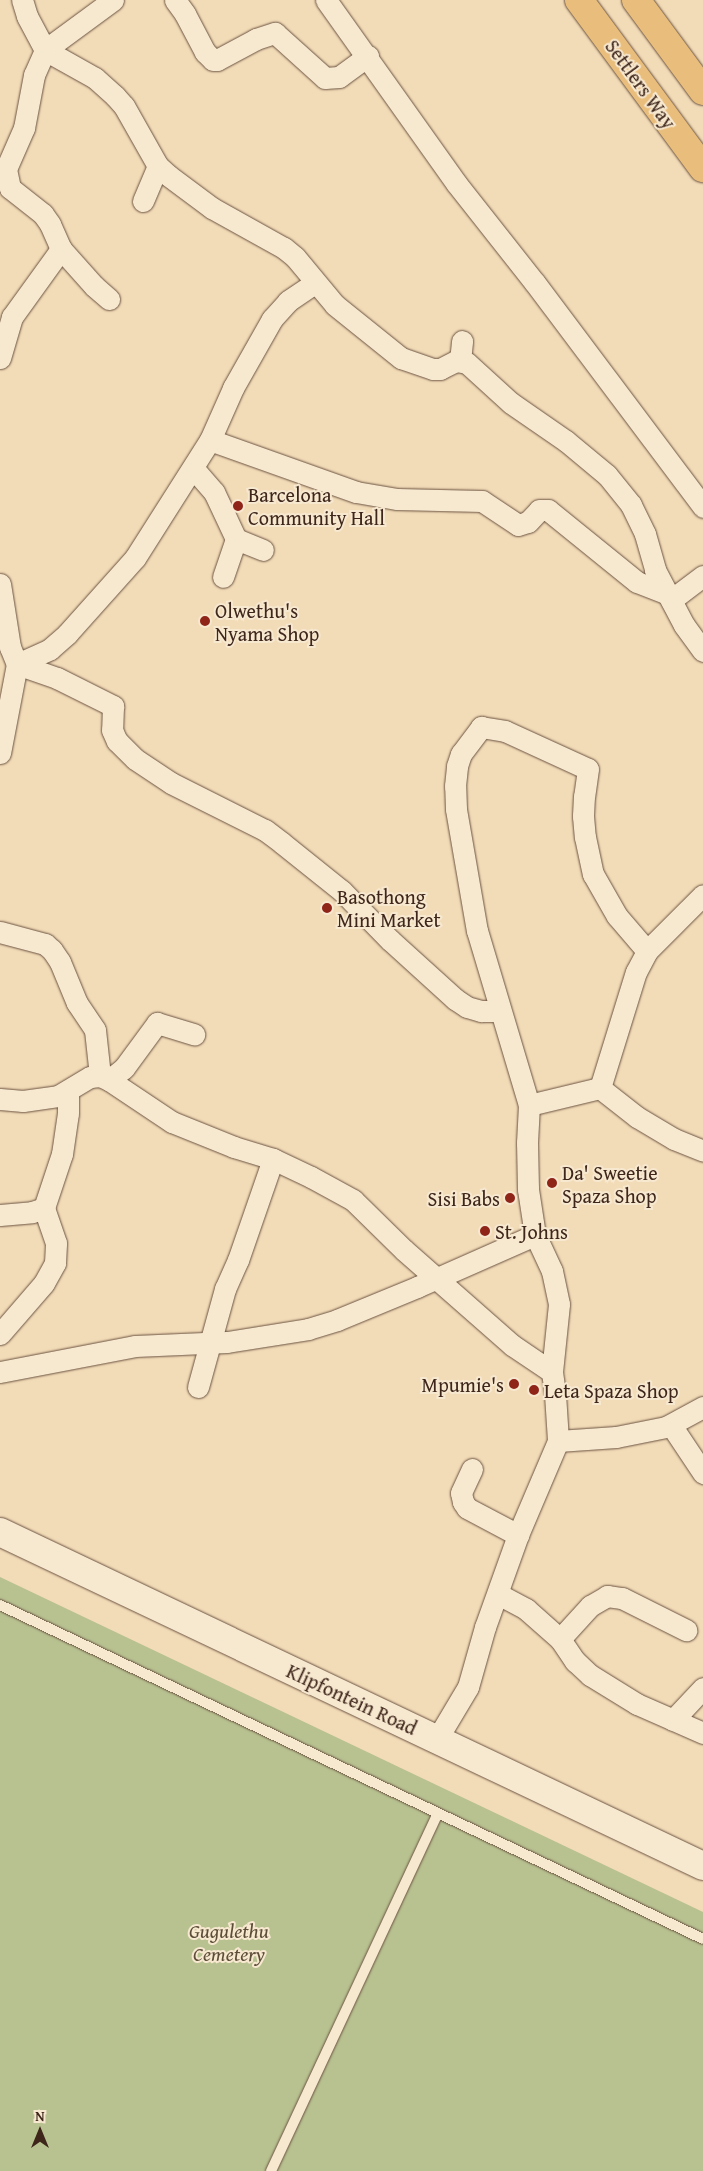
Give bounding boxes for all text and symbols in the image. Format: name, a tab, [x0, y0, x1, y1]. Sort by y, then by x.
street label: Settlers Way	[601, 35, 681, 133]
place label: Barcelona Community Hall	[248, 482, 385, 529]
marker: Barcelona Community Hall	[232, 500, 244, 512]
place label: Olwethu's Nyama Shop	[215, 598, 319, 645]
marker: Olwethu's Nyama Shop	[199, 615, 211, 627]
place label: Basothong Mini Market	[337, 884, 441, 931]
marker: Basothong Mini Market	[321, 902, 333, 914]
place label: Da' Sweetie Spaza Shop	[562, 1160, 658, 1207]
marker: Da' Sweetie Spaza Shop	[546, 1177, 558, 1189]
place label: Sisi Babs	[428, 1186, 500, 1210]
marker: Sisi Babs	[504, 1192, 516, 1204]
place label: St. Johns	[495, 1219, 568, 1243]
marker: St. Johns	[479, 1225, 491, 1237]
place label: Mpumie's	[422, 1372, 504, 1396]
marker: Mpumie's	[508, 1378, 520, 1390]
place label: Leta Spaza Shop	[544, 1378, 679, 1402]
marker: Leta Spaza Shop	[528, 1384, 540, 1396]
street label: Klipfontein Road	[283, 1658, 421, 1740]
park label: Gugulethu Cemetery	[189, 1918, 269, 1965]
north arrow	[15, 2106, 65, 2156]
text: N	[35, 2106, 45, 2126]

